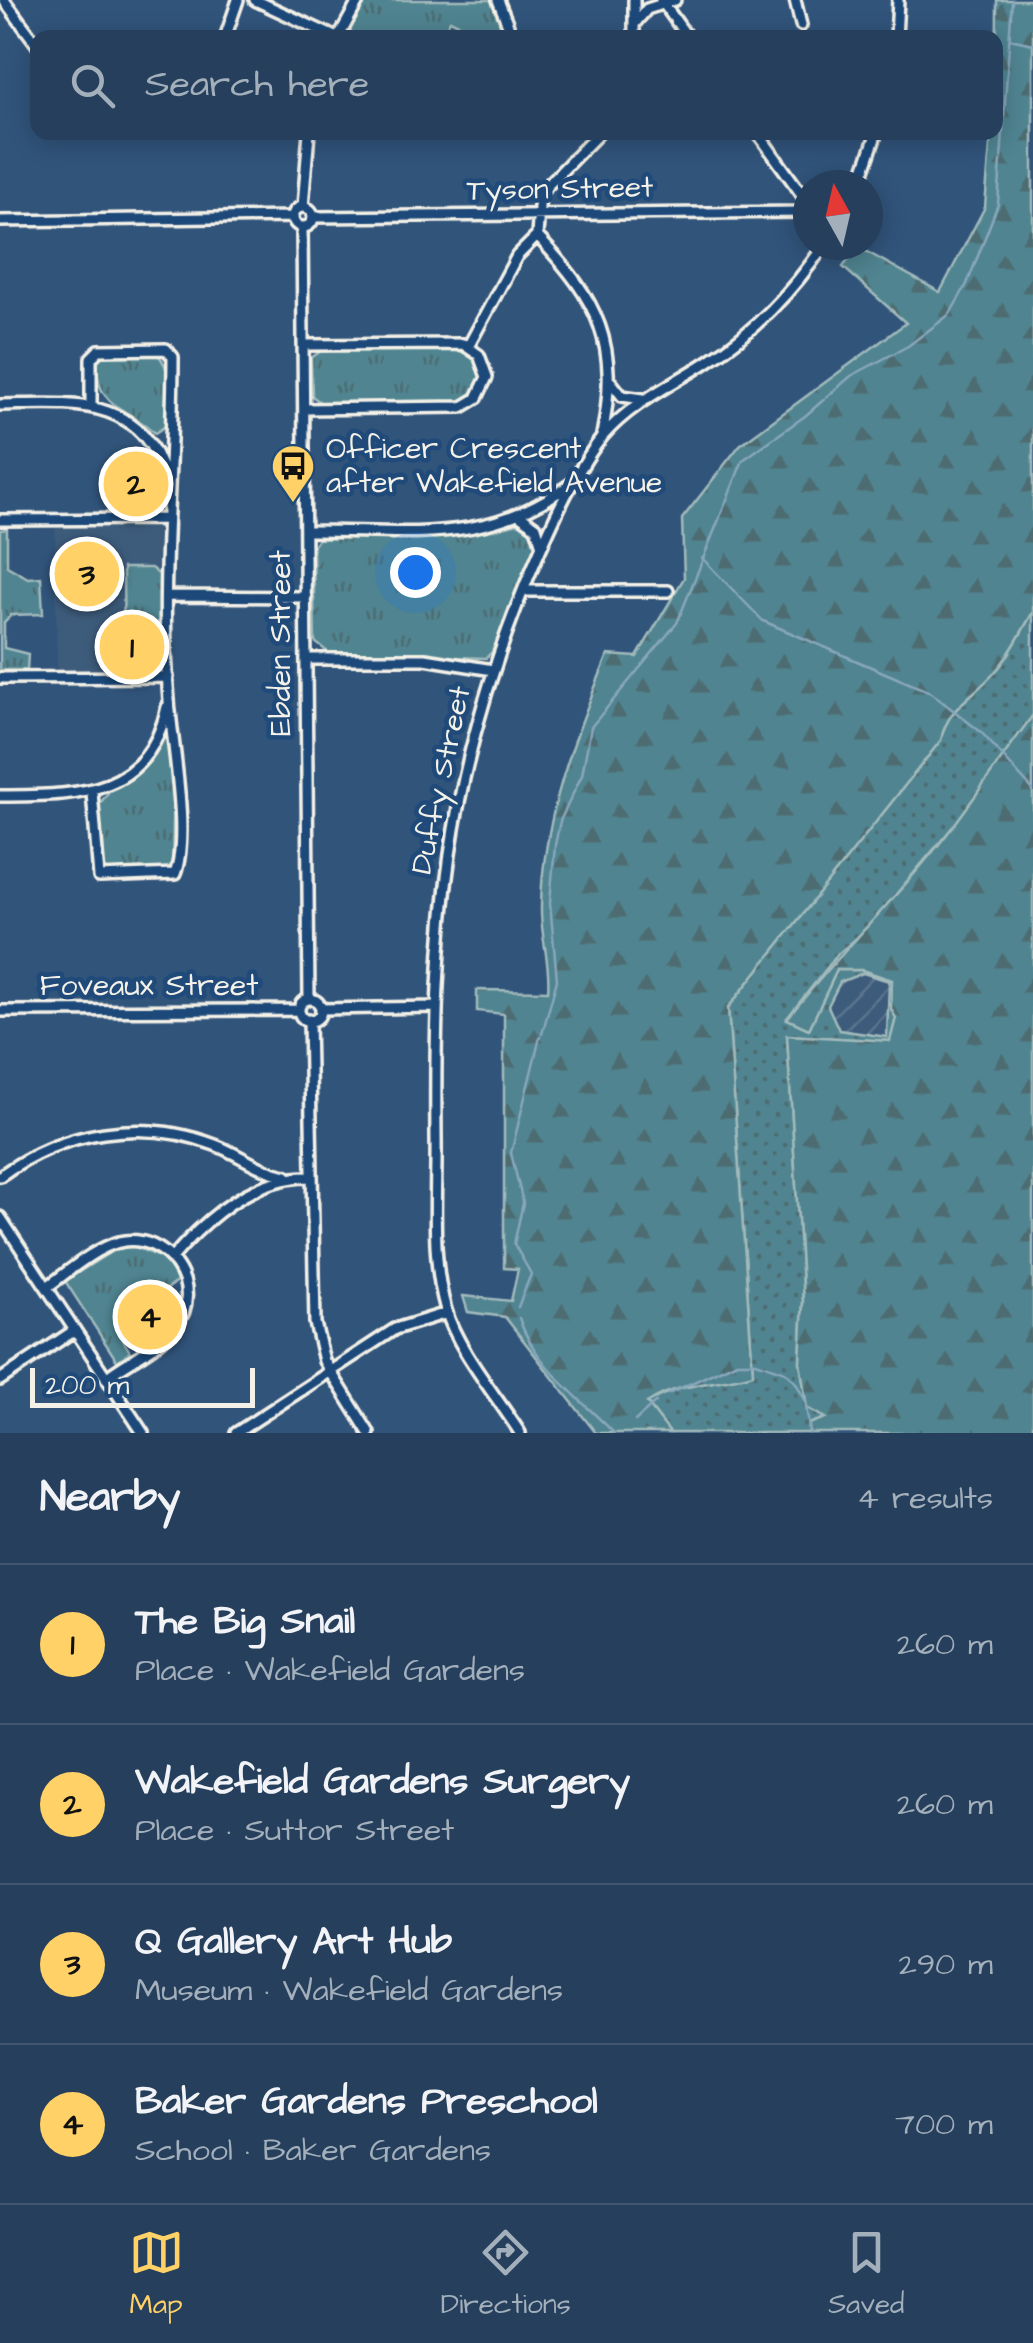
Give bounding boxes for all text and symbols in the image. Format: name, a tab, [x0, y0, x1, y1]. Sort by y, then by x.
search box	[30, 30, 1003, 140]
icon: search	[65, 58, 120, 113]
text: Search here	[145, 59, 369, 111]
street label: Tyson Street	[466, 166, 654, 213]
north arrow	[793, 170, 883, 260]
place label: Officer Crescent after Wakefield Avenue	[326, 428, 662, 504]
bus stop icon: Officer Crescent after Wakefield Avenue	[270, 443, 316, 504]
pin: 2	[104, 446, 168, 522]
pin: 3	[54, 536, 120, 612]
your location	[390, 547, 441, 598]
street label: Ebden Street	[260, 550, 302, 736]
pin: 1	[100, 610, 164, 684]
street label: Duffy Street	[401, 682, 482, 878]
street label: Foveaux Street	[40, 965, 258, 1007]
pin: 4	[118, 1280, 182, 1354]
scale bar	[30, 1363, 255, 1408]
text: 200 m	[45, 1366, 129, 1405]
text: Nearby	[40, 1469, 180, 1527]
text: 4 results	[857, 1476, 993, 1521]
text: The Big Snail	[135, 1596, 355, 1648]
text: 1	[70, 1622, 75, 1667]
text: 260 m	[897, 1622, 993, 1667]
text: Place · Wakefield Gardens	[135, 1648, 525, 1693]
text: Wakefield Gardens Surgery	[135, 1756, 630, 1808]
text: 2	[63, 1782, 82, 1827]
text: 260 m	[897, 1782, 993, 1827]
text: Place · Suttor Street	[135, 1808, 454, 1853]
text: Q Gallery Art Hub	[135, 1916, 452, 1968]
text: 3	[64, 1942, 81, 1987]
text: 290 m	[899, 1942, 993, 1987]
text: Museum · Wakefield Gardens	[135, 1968, 563, 2013]
text: Baker Gardens Preschool	[135, 2076, 598, 2128]
text: 4	[62, 2102, 83, 2147]
text: 700 m	[895, 2102, 993, 2147]
text: School · Baker Gardens	[135, 2128, 491, 2173]
tab: Map	[129, 2225, 184, 2324]
tab: Directions	[441, 2225, 571, 2324]
tab: Saved	[828, 2225, 904, 2324]

